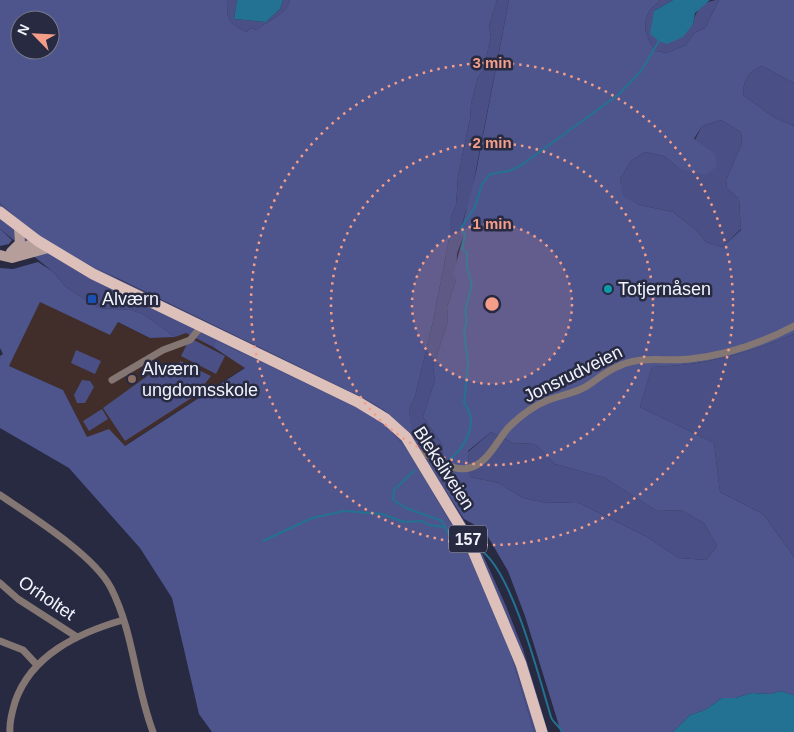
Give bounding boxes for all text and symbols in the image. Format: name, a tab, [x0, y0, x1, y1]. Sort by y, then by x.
north arrow	[10, 10, 60, 60]
text: N	[14, 22, 32, 38]
text: 3 min	[472, 54, 512, 71]
text: 2 min	[472, 134, 512, 151]
text: 1 min	[472, 215, 512, 232]
place label: Totjernåsen	[618, 279, 711, 299]
marker: Totjernåsen	[602, 283, 614, 295]
place label: Alværn	[102, 289, 159, 309]
marker: Alværn	[86, 293, 98, 305]
centre of rings	[483, 295, 501, 313]
street label: Jonsrudveien	[520, 342, 626, 406]
place label: Alværn ungdomsskole	[142, 359, 258, 400]
marker: Alværn ungdomsskole	[126, 373, 138, 385]
street label: Bleksliveien	[410, 423, 478, 513]
road number: 157	[449, 526, 487, 552]
street label: Orholtet	[15, 572, 79, 624]

